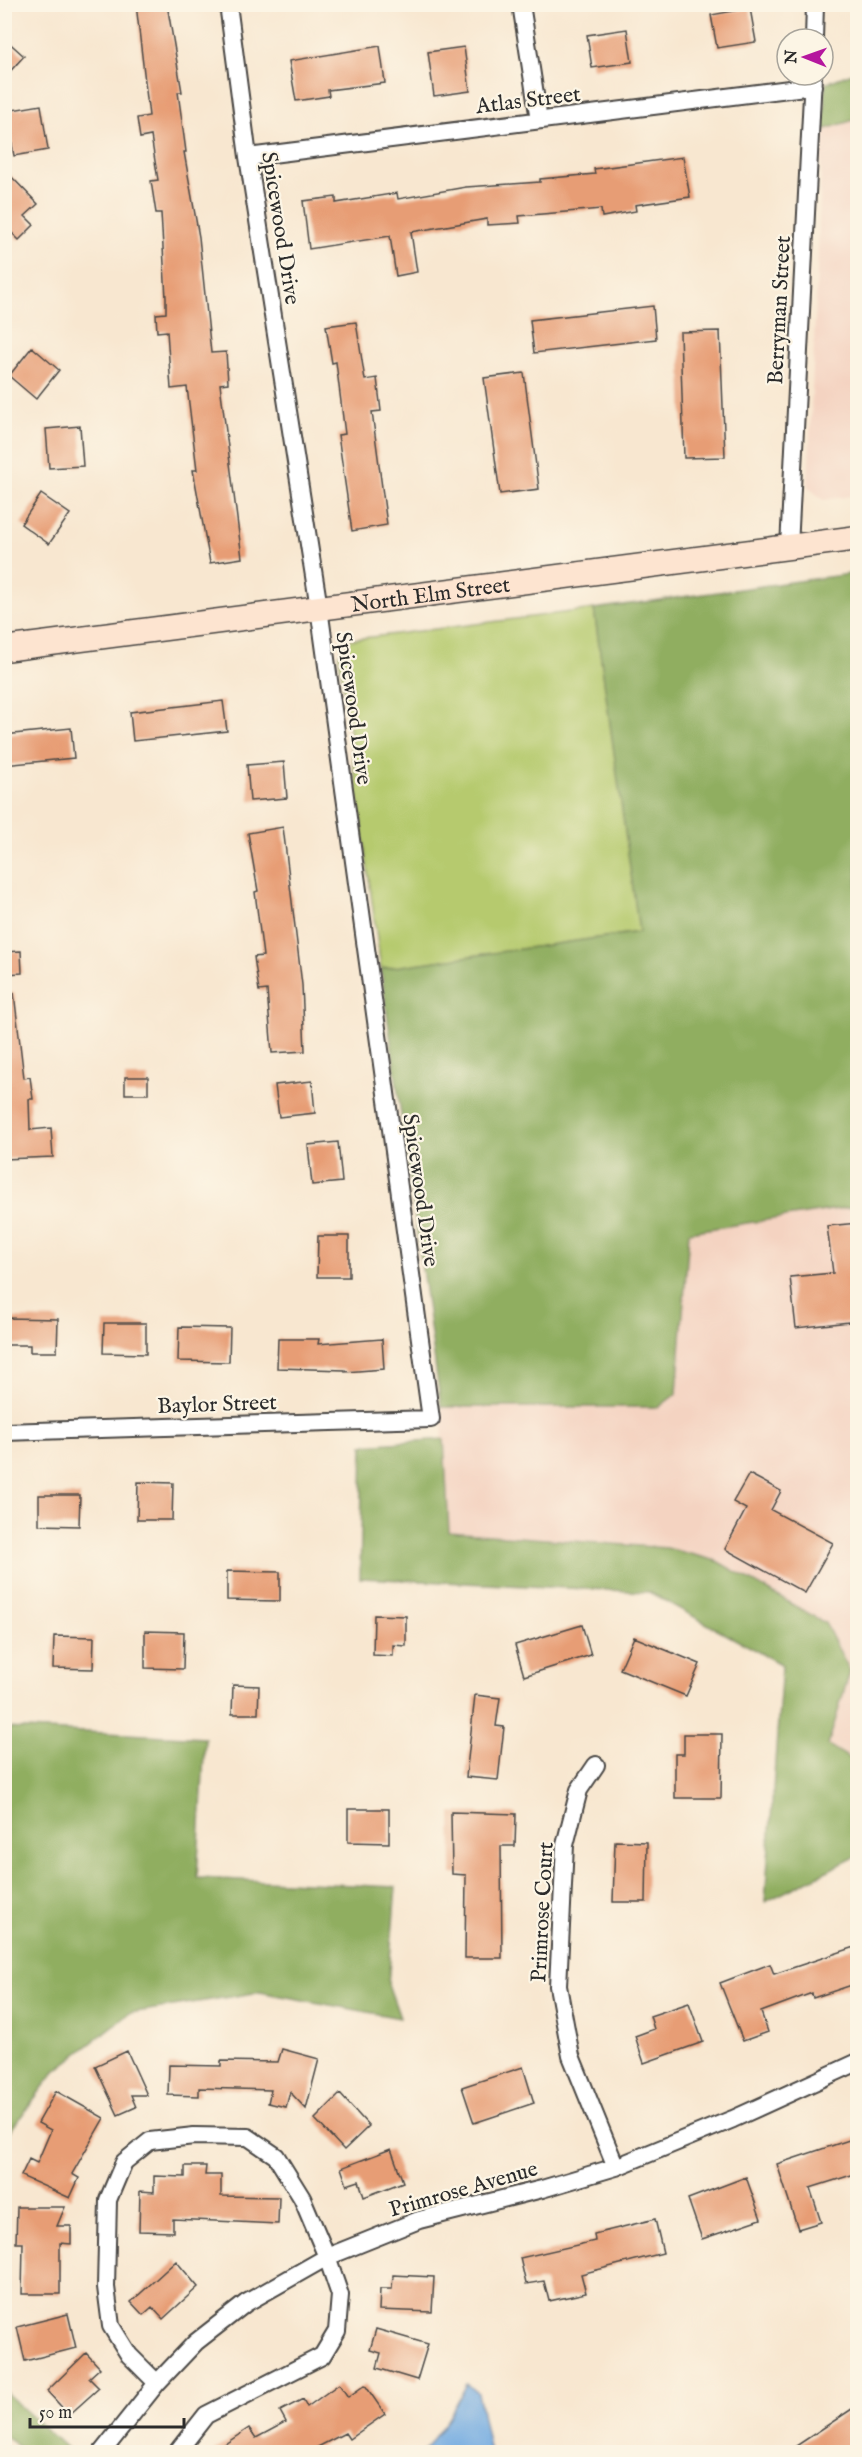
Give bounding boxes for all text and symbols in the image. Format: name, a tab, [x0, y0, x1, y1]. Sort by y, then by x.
north arrow	[775, 27, 835, 87]
text: N	[782, 50, 802, 65]
street label: Atlas Street	[473, 81, 583, 121]
street label: Spicewood Drive	[254, 150, 306, 307]
street label: Berryman Street	[762, 234, 798, 385]
street label: North Elm Street	[349, 571, 512, 620]
street label: Spicewood Drive	[328, 630, 378, 787]
street label: Spicewood Drive	[395, 1112, 445, 1269]
street label: Baylor Street	[157, 1389, 278, 1421]
street label: Primrose Court	[525, 1841, 561, 1983]
street label: Primrose Avenue	[386, 2155, 541, 2225]
scale bar	[30, 2391, 184, 2429]
text: 50 m	[39, 2402, 72, 2425]

